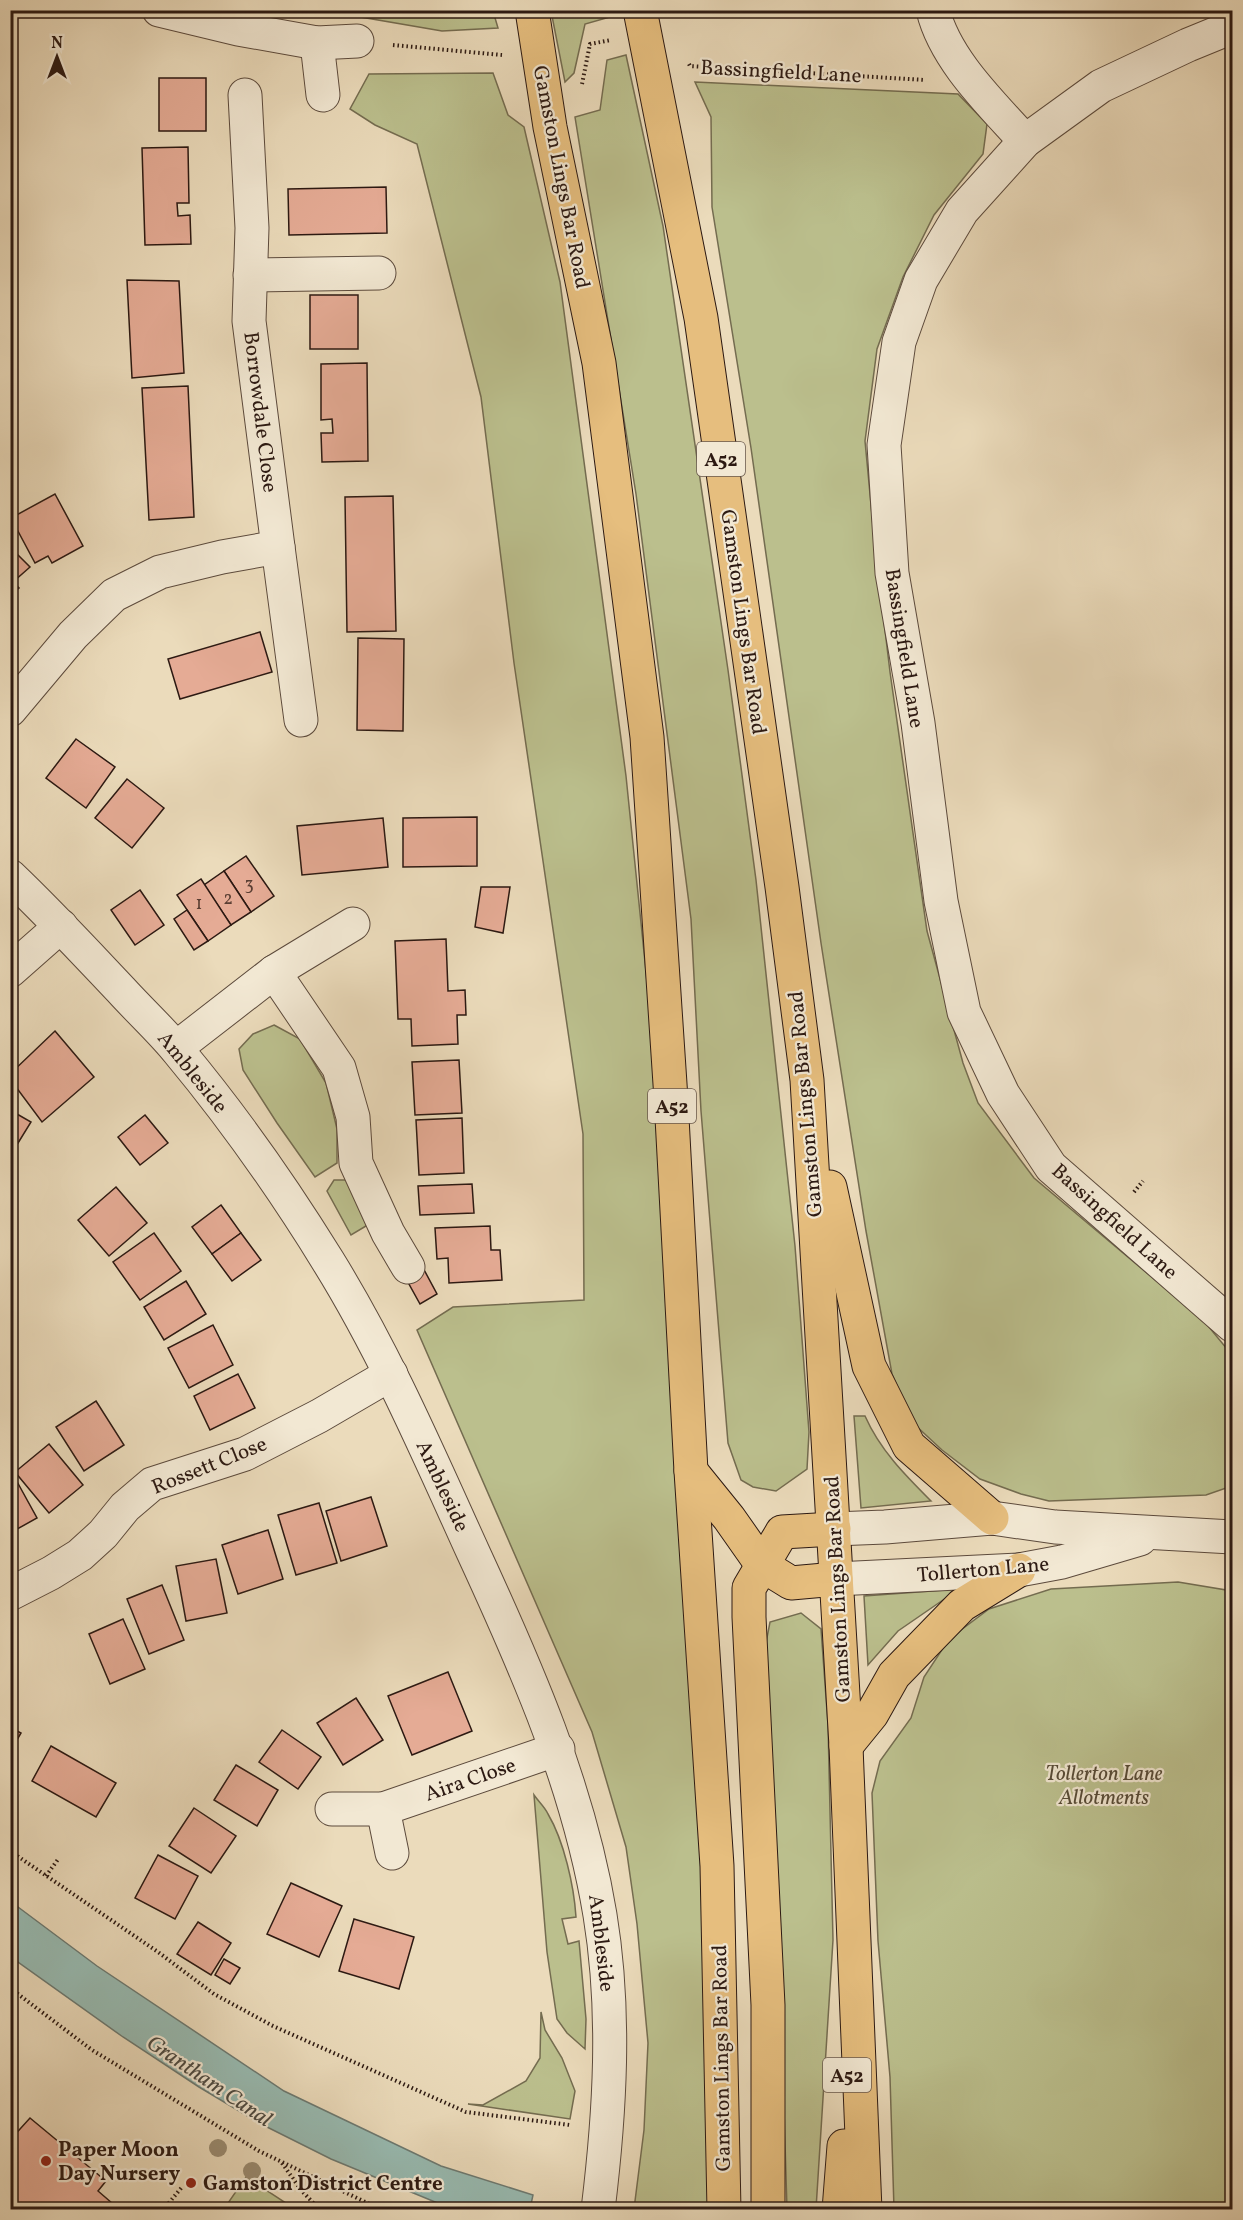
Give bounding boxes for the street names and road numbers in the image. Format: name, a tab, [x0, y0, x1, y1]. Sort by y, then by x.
street label: Bassingfield Lane	[700, 54, 862, 91]
street label: Gamston Lings Bar Road	[525, 63, 596, 291]
street label: Borrowdale Close	[235, 330, 284, 494]
road number: A52	[697, 442, 745, 476]
street label: Gamston Lings Bar Road	[712, 508, 773, 737]
street label: Bassingfield Lane	[877, 566, 930, 730]
street label: Gamston Lings Bar Road	[782, 990, 831, 1218]
street label: Ambleside	[150, 1026, 234, 1120]
road number: A52	[648, 1089, 696, 1123]
street label: Bassingfield Lane	[1044, 1157, 1184, 1287]
street label: Rossett Close	[148, 1430, 272, 1503]
street label: Ambleside	[408, 1436, 476, 1537]
street label: Gamston Lings Bar Road	[818, 1475, 859, 1703]
street label: Tollerton Lane	[916, 1550, 1051, 1591]
street label: Aira Close	[421, 1751, 520, 1810]
street label: Ambleside	[580, 1893, 621, 1994]
street label: Gamston Lings Bar Road	[706, 1944, 739, 2172]
road number: A52	[823, 2058, 871, 2092]

